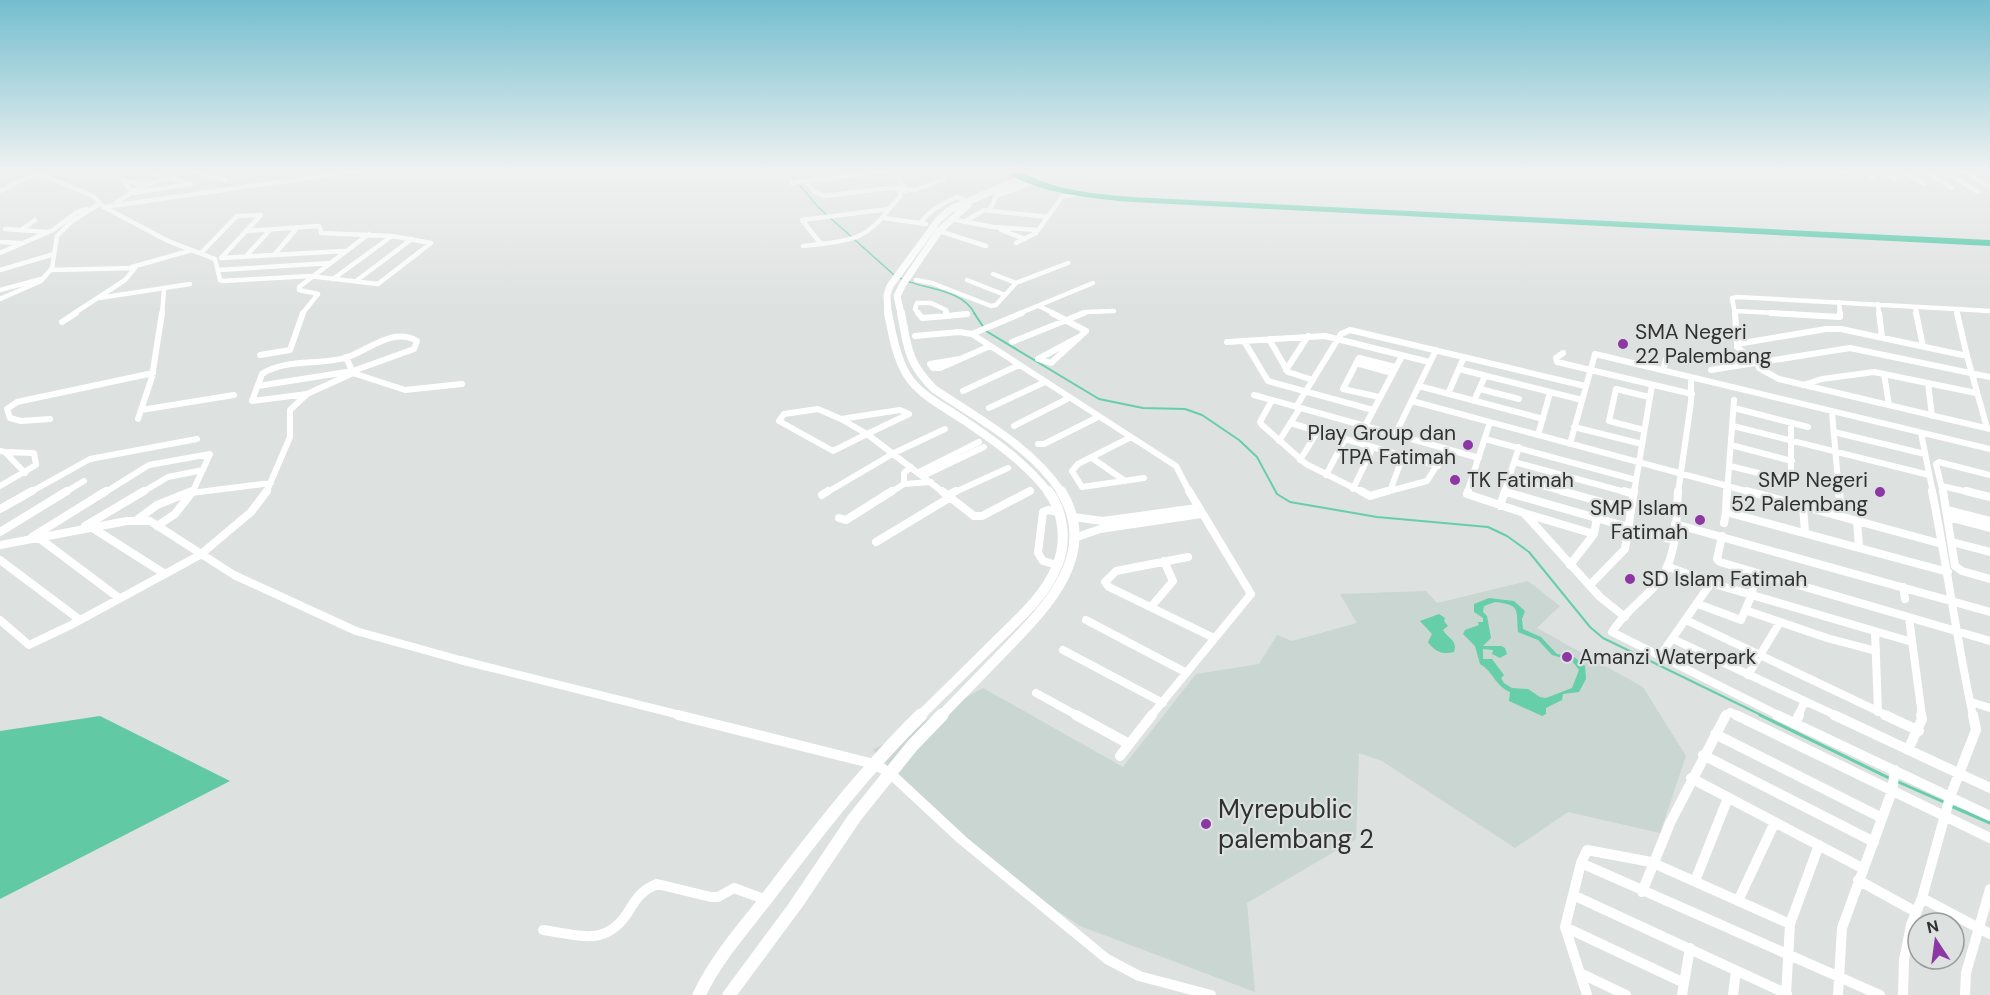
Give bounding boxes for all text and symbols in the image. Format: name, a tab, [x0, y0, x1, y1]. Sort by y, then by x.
place label: SMA Negeri 22 Palembang	[1635, 318, 1772, 370]
marker: SMA Negeri 22 Palembang	[1616, 337, 1630, 351]
place label: Play Group dan TPA Fatimah	[1308, 419, 1456, 471]
marker: Play Group dan TPA Fatimah	[1461, 438, 1475, 452]
place label: TK Fatimah	[1467, 466, 1574, 494]
place label: SMP Negeri 52 Palembang	[1731, 466, 1868, 518]
marker: TK Fatimah	[1448, 473, 1462, 487]
marker: SMP Negeri 52 Palembang	[1873, 485, 1887, 499]
place label: SMP Islam Fatimah	[1590, 494, 1688, 546]
marker: SMP Islam Fatimah	[1693, 513, 1707, 527]
place label: SD Islam Fatimah	[1642, 565, 1807, 593]
marker: SD Islam Fatimah	[1623, 572, 1637, 586]
place label: Amanzi Waterpark	[1579, 643, 1757, 671]
marker: Amanzi Waterpark	[1560, 650, 1574, 664]
place label: Myrepublic palembang 2	[1218, 792, 1374, 856]
marker: Myrepublic palembang 2	[1199, 817, 1213, 831]
north arrow	[1906, 911, 1966, 971]
text: N	[1925, 915, 1941, 938]

